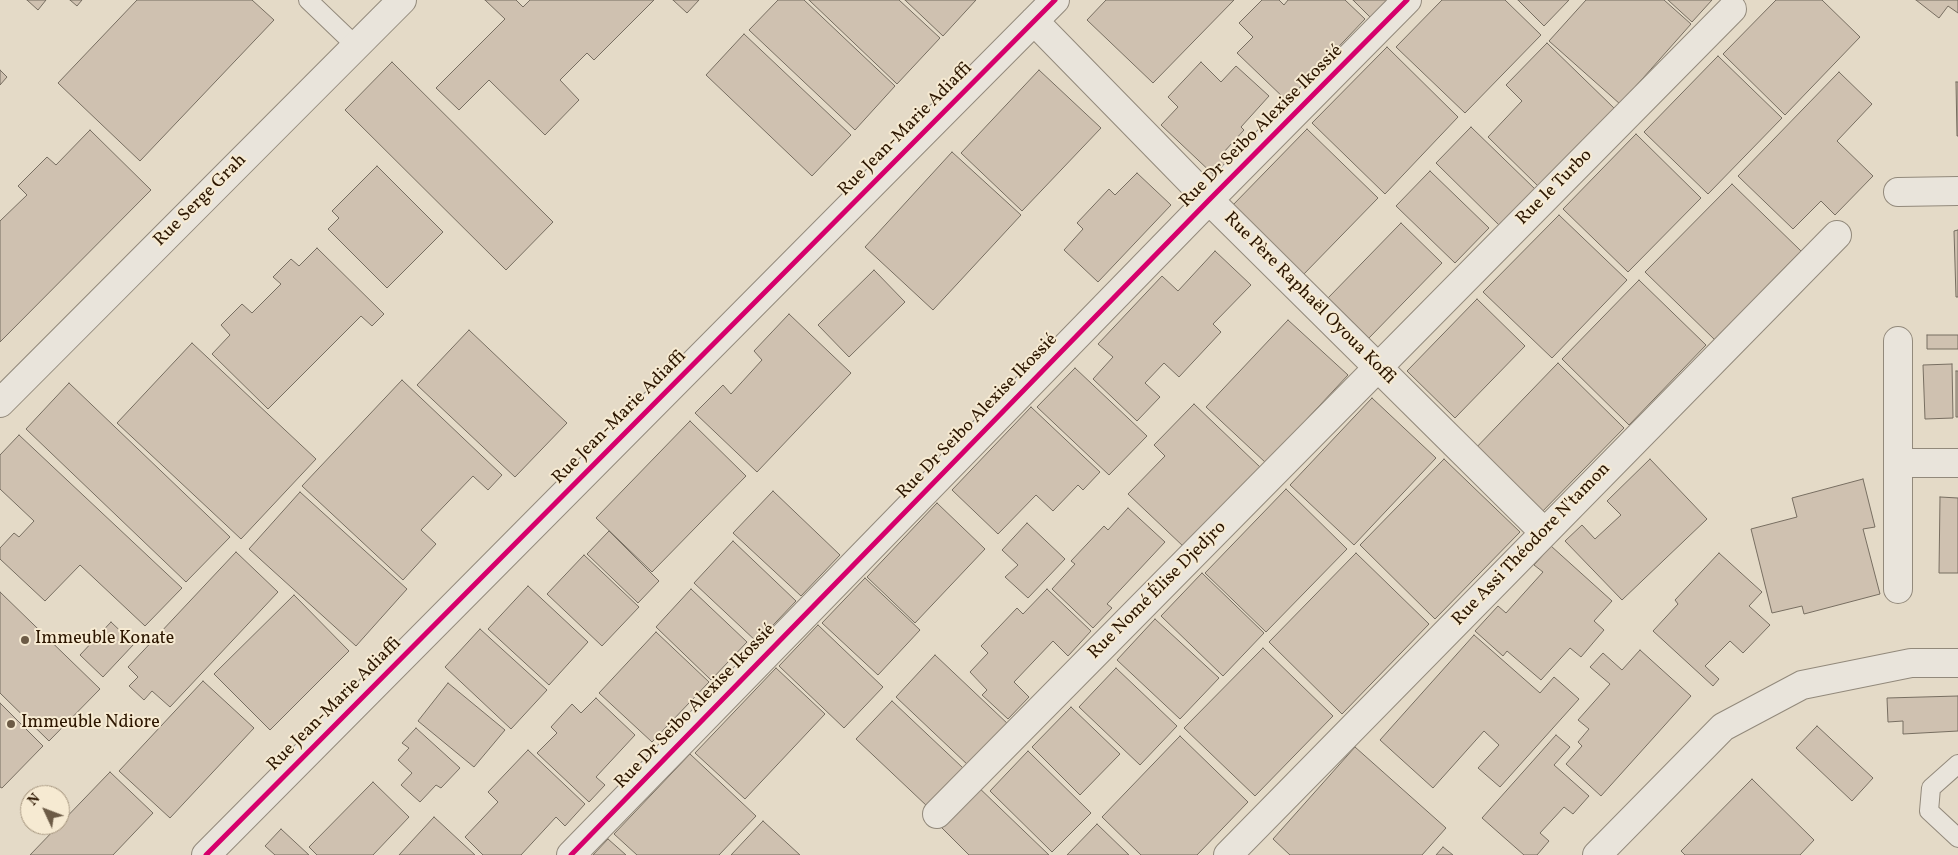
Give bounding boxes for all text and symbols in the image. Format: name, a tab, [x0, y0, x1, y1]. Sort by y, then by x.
street label: Rue Dr Seibo Alexise Ikossié	[1176, 41, 1348, 213]
street label: Rue Jean-Marie Adiaffi	[834, 58, 978, 202]
street label: Rue le Turbo	[1512, 145, 1598, 231]
street label: Rue Serge Grah	[150, 150, 252, 252]
street label: Rue Père Raphaël Oyoua Koffi	[1218, 208, 1400, 390]
street label: Rue Dr Seibo Alexise Ikossié	[893, 330, 1063, 504]
street label: Rue Jean-Marie Adiaffi	[548, 346, 692, 490]
street label: Rue Assi Théodore N'tamon	[1448, 459, 1616, 631]
street label: Rue Nomé Élise Djedjro	[1085, 518, 1231, 664]
street label: Rue Dr Seibo Alexise Ikossié	[611, 620, 781, 794]
place label: Immeuble Konate	[35, 629, 174, 651]
street label: Rue Jean-Marie Adiaffi	[263, 633, 407, 777]
marker: Immeuble Konate	[19, 634, 31, 646]
place label: Immeuble Ndiore	[21, 713, 160, 735]
marker: Immeuble Ndiore	[5, 718, 17, 730]
north arrow	[20, 785, 70, 835]
text: N	[24, 790, 45, 810]

